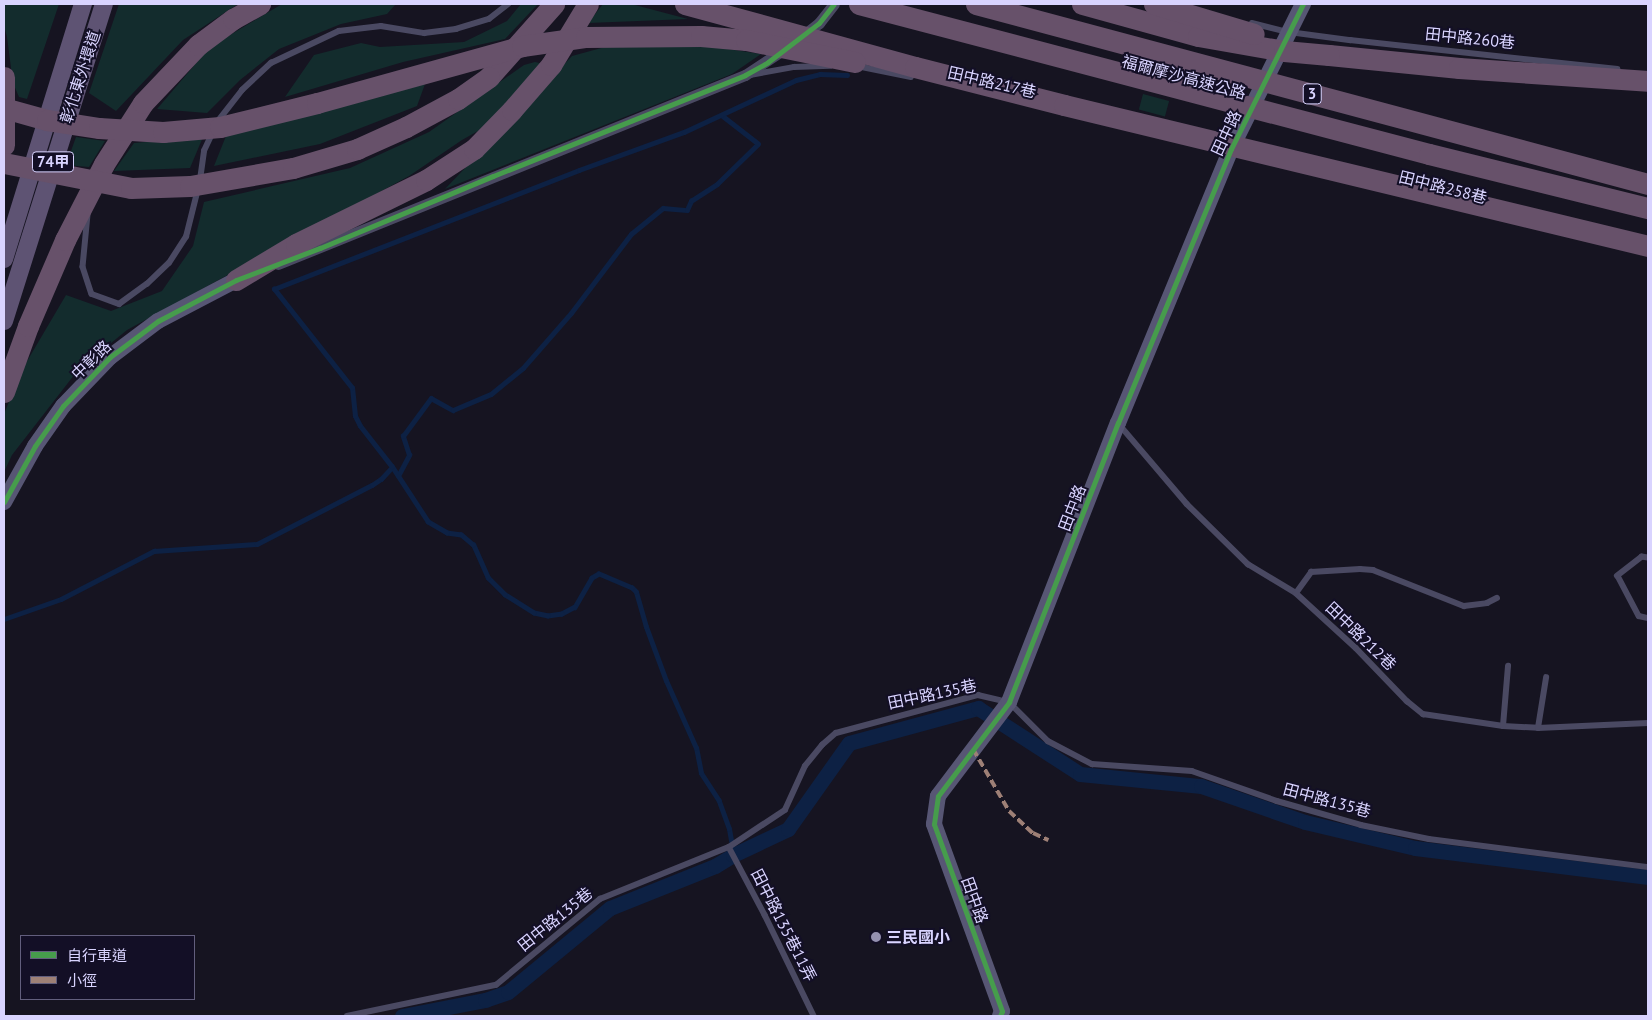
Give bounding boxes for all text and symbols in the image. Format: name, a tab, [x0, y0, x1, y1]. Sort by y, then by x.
street label: 田中路260巷	[1424, 24, 1516, 52]
street label: 彰化東外環道	[56, 28, 104, 126]
street label: 福爾摩沙高速公路	[1120, 51, 1248, 103]
street label: 田中路217巷	[946, 63, 1038, 101]
road number: 3	[1302, 82, 1322, 106]
street label: 田中路	[1207, 107, 1245, 159]
road number: 74甲	[32, 150, 74, 174]
street label: 田中路258巷	[1397, 167, 1489, 207]
street label: 中彰路	[67, 336, 115, 384]
street label: 田中路	[1054, 482, 1090, 534]
street label: 田中路212巷	[1322, 598, 1400, 674]
street label: 田中路135巷	[886, 675, 978, 713]
street label: 田中路135巷	[1281, 779, 1373, 821]
street label: 田中路135巷11弄	[747, 866, 821, 984]
street label: 田中路	[958, 874, 992, 926]
street label: 田中路135巷	[514, 883, 596, 955]
place label: 三民國小	[886, 927, 950, 947]
marker: 三民國小	[870, 931, 882, 943]
legend	[20, 935, 195, 1000]
text: 自行車道	[67, 946, 127, 965]
text: 小徑	[67, 971, 97, 990]

